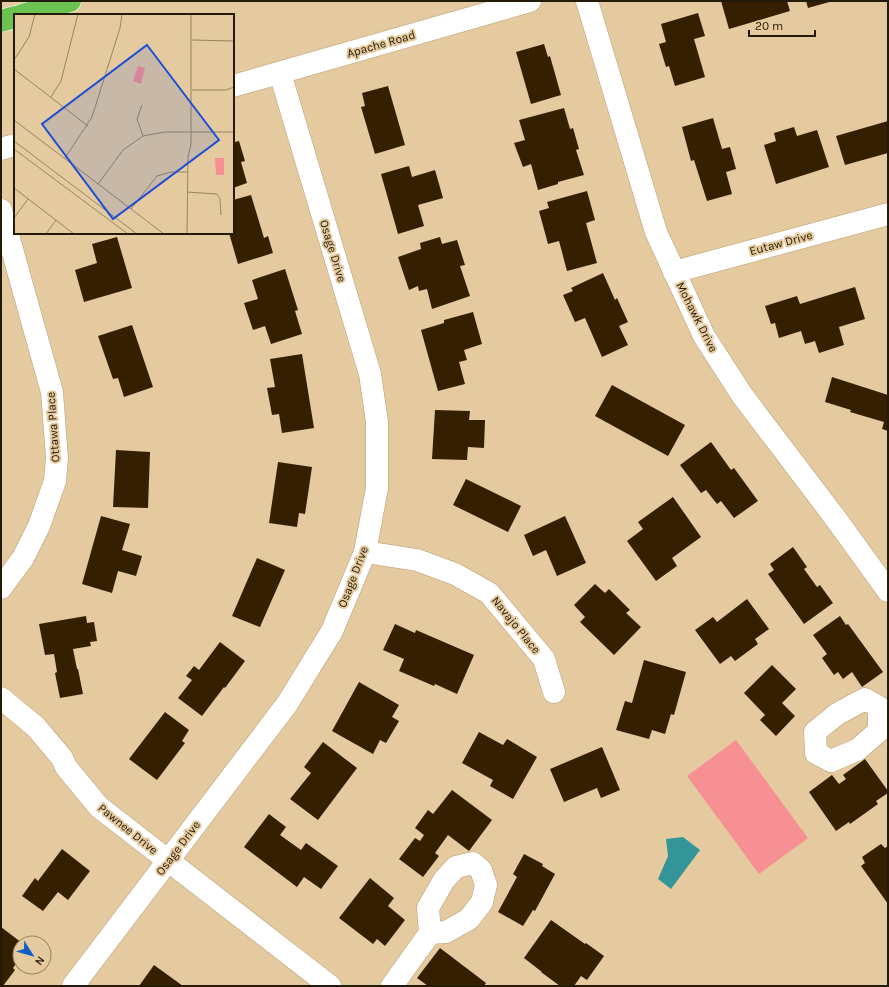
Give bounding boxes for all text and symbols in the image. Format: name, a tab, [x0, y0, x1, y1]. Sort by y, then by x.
scale bar	[749, 12, 815, 38]
inset map	[14, 14, 234, 234]
text: 20 m	[755, 19, 783, 33]
street label: Apache Road	[345, 28, 417, 60]
street label: Osage Drive	[317, 218, 349, 284]
street label: Eutaw Drive	[748, 228, 814, 258]
street label: Mohawk Drive	[673, 280, 721, 354]
street label: Ottawa Place	[44, 391, 62, 463]
street label: Osage Drive	[335, 544, 371, 610]
street label: Navajo Place	[489, 594, 543, 656]
street label: Pawnee Drive	[95, 801, 161, 857]
street label: Osage Drive	[153, 818, 203, 878]
north arrow	[12, 935, 52, 975]
text: N	[32, 954, 47, 968]

